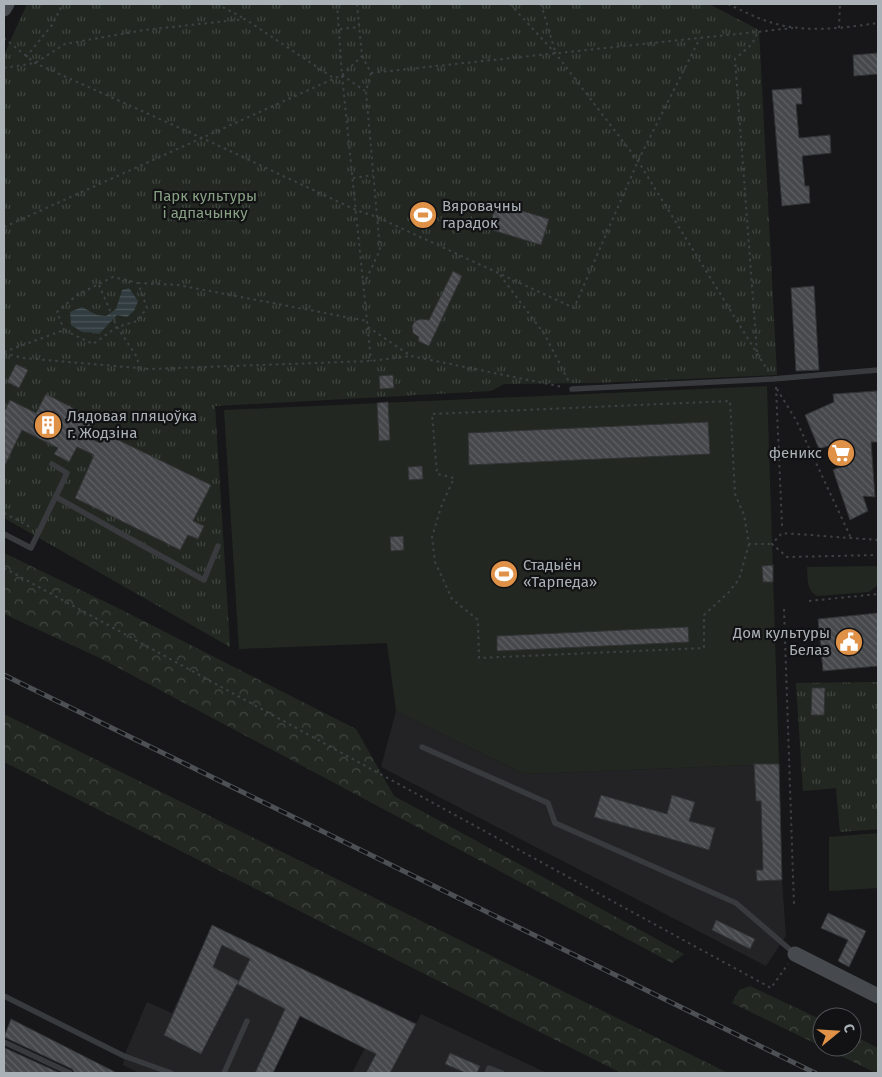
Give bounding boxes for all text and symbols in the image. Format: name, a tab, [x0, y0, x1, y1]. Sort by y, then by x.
park label: Парк культуры і адпачынку	[153, 187, 257, 222]
place label: Вяровачны гарадок	[442, 197, 522, 232]
sports icon: Вяровачны гарадок	[408, 200, 438, 230]
place label: Лядовая пляцоўка г. Жодзіна	[67, 407, 197, 442]
building icon: Лядовая пляцоўка г. Жодзіна	[33, 410, 63, 440]
supermarket icon: феникс	[826, 438, 856, 468]
place label: феникс	[769, 444, 822, 462]
place label: Стадыён «Тарпеда»	[523, 556, 597, 591]
sports icon: Стадыён «Тарпеда»	[489, 559, 519, 589]
place label: Дом культуры Белаз	[732, 624, 830, 659]
public building icon: Дом культуры Белаз	[834, 627, 864, 657]
north arrow	[812, 1007, 862, 1057]
text: С	[840, 1022, 858, 1035]

